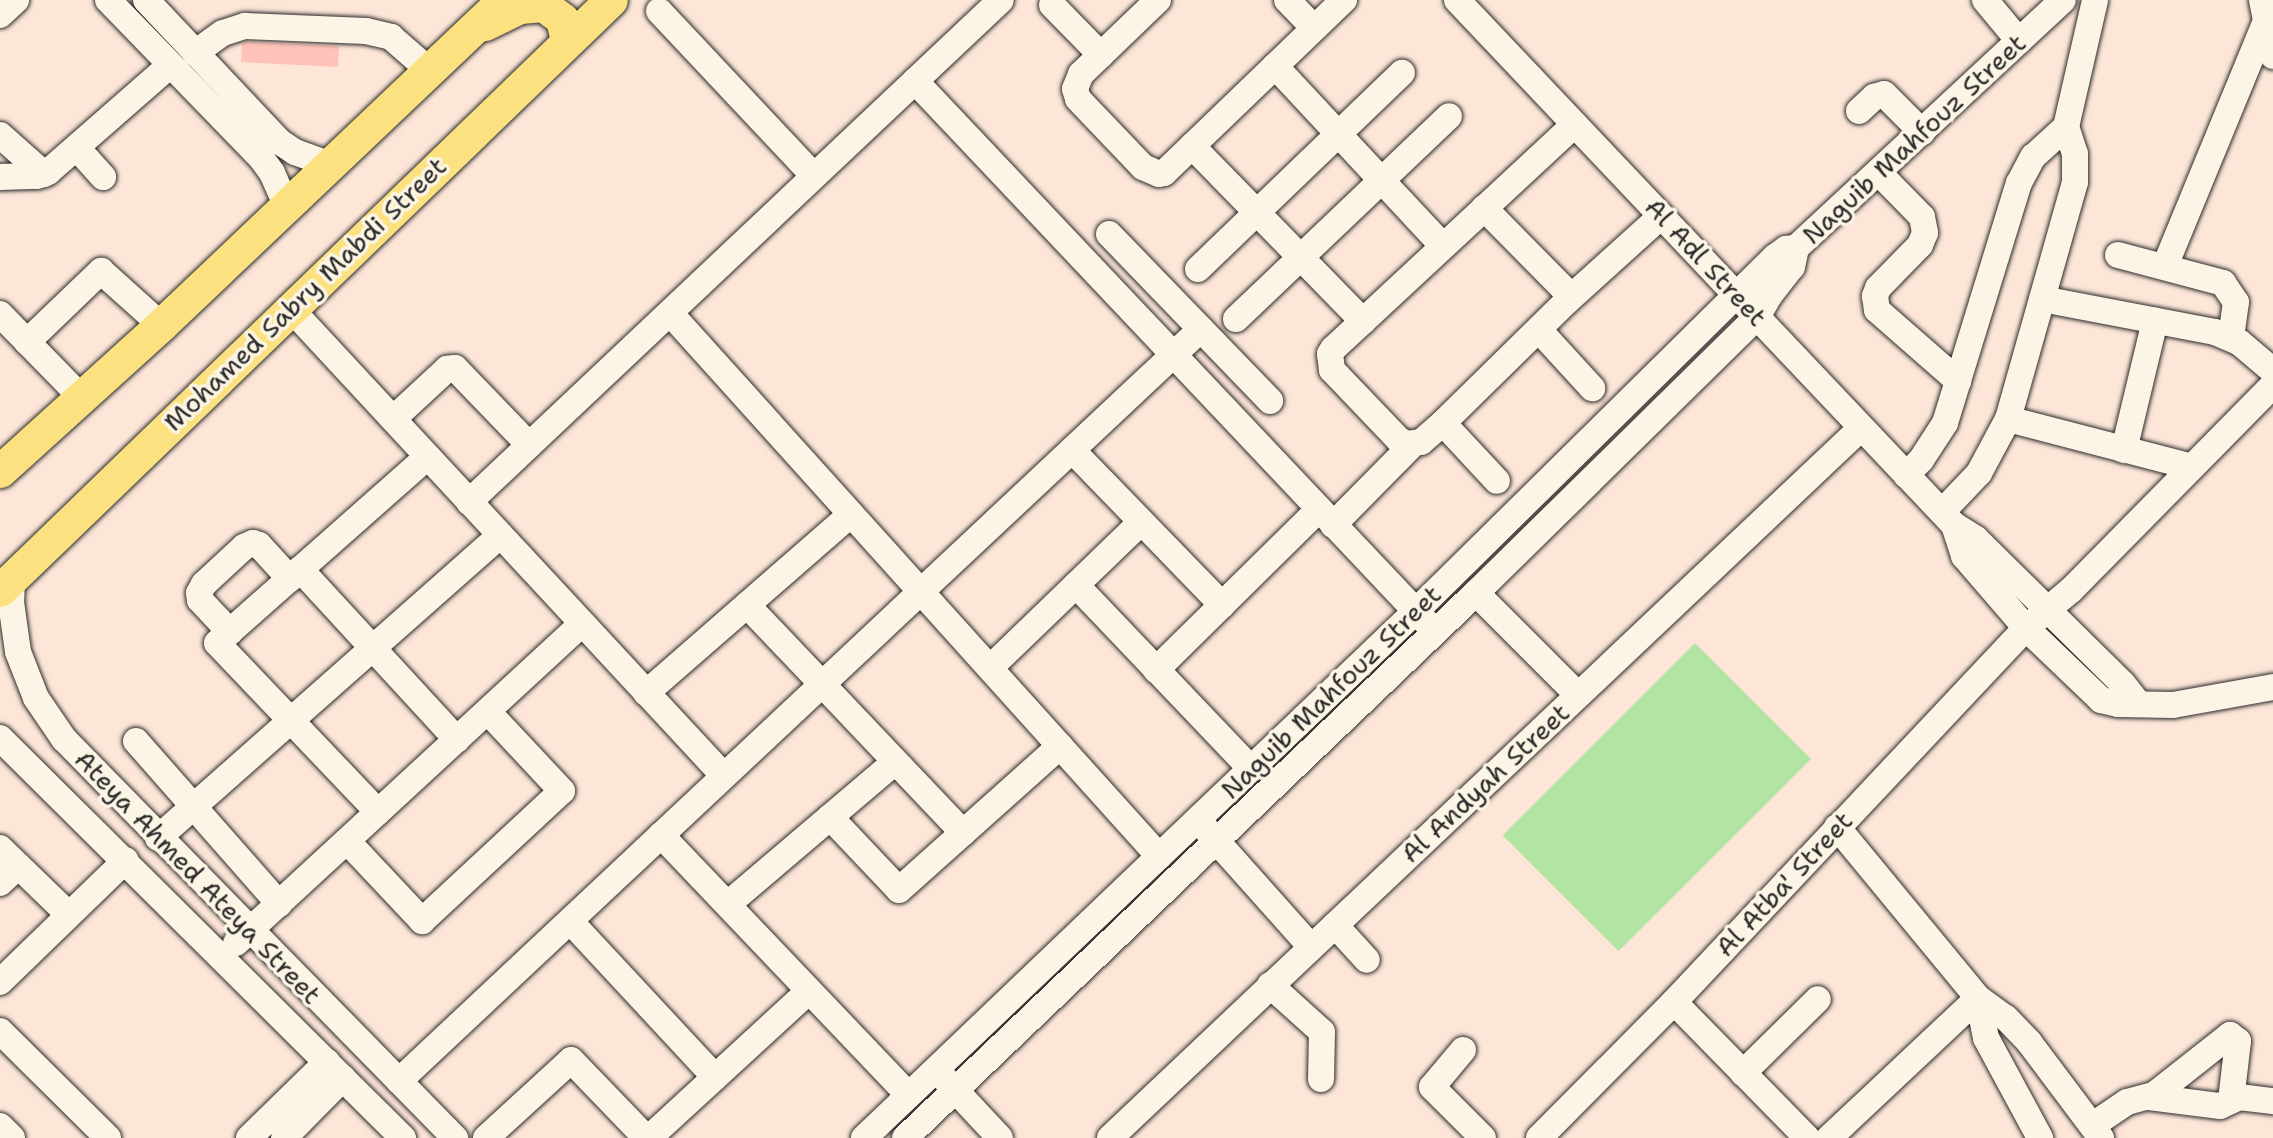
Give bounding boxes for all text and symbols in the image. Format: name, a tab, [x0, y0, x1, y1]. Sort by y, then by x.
street label: Naguib Mahfouz Street	[1796, 27, 2032, 251]
street label: Mohamed Sabry Mabdi Street	[157, 151, 453, 437]
street label: Al Adl Street	[1639, 191, 1773, 333]
street label: Naguib Mahfouz Street	[1214, 579, 1448, 805]
street label: Al Andyah Street	[1394, 697, 1576, 869]
street label: Ateya Ahmed Ateya Street	[68, 744, 328, 1010]
street label: Al Atba' Street	[1709, 805, 1859, 963]

